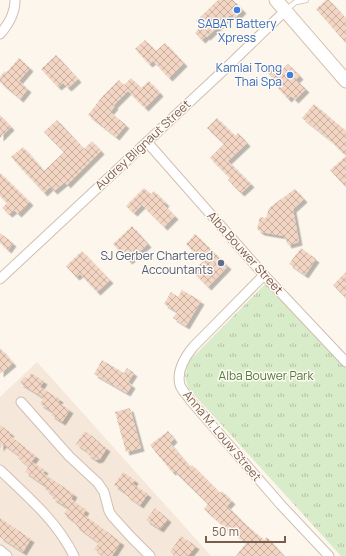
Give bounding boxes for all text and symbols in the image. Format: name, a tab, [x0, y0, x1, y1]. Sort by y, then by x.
marker: SABAT Battery Xpress	[232, 5, 242, 15]
place label: SABAT Battery Xpress	[198, 15, 277, 46]
place label: Kamlai Tong Thai Spa	[216, 59, 282, 90]
marker: Kamlai Tong Thai Spa	[285, 70, 295, 80]
street label: Audrey Blignaut Street	[91, 96, 194, 194]
street label: Alba Bouwer Street	[204, 208, 287, 298]
place label: SJ Gerber Chartered Accountants	[100, 247, 213, 278]
marker: SJ Gerber Chartered Accountants	[216, 258, 226, 268]
park label: Alba Bouwer Park	[219, 367, 314, 384]
street label: Anna M. Louw Street	[179, 387, 266, 485]
scale bar	[206, 518, 285, 544]
text: 50 m	[212, 523, 239, 540]

